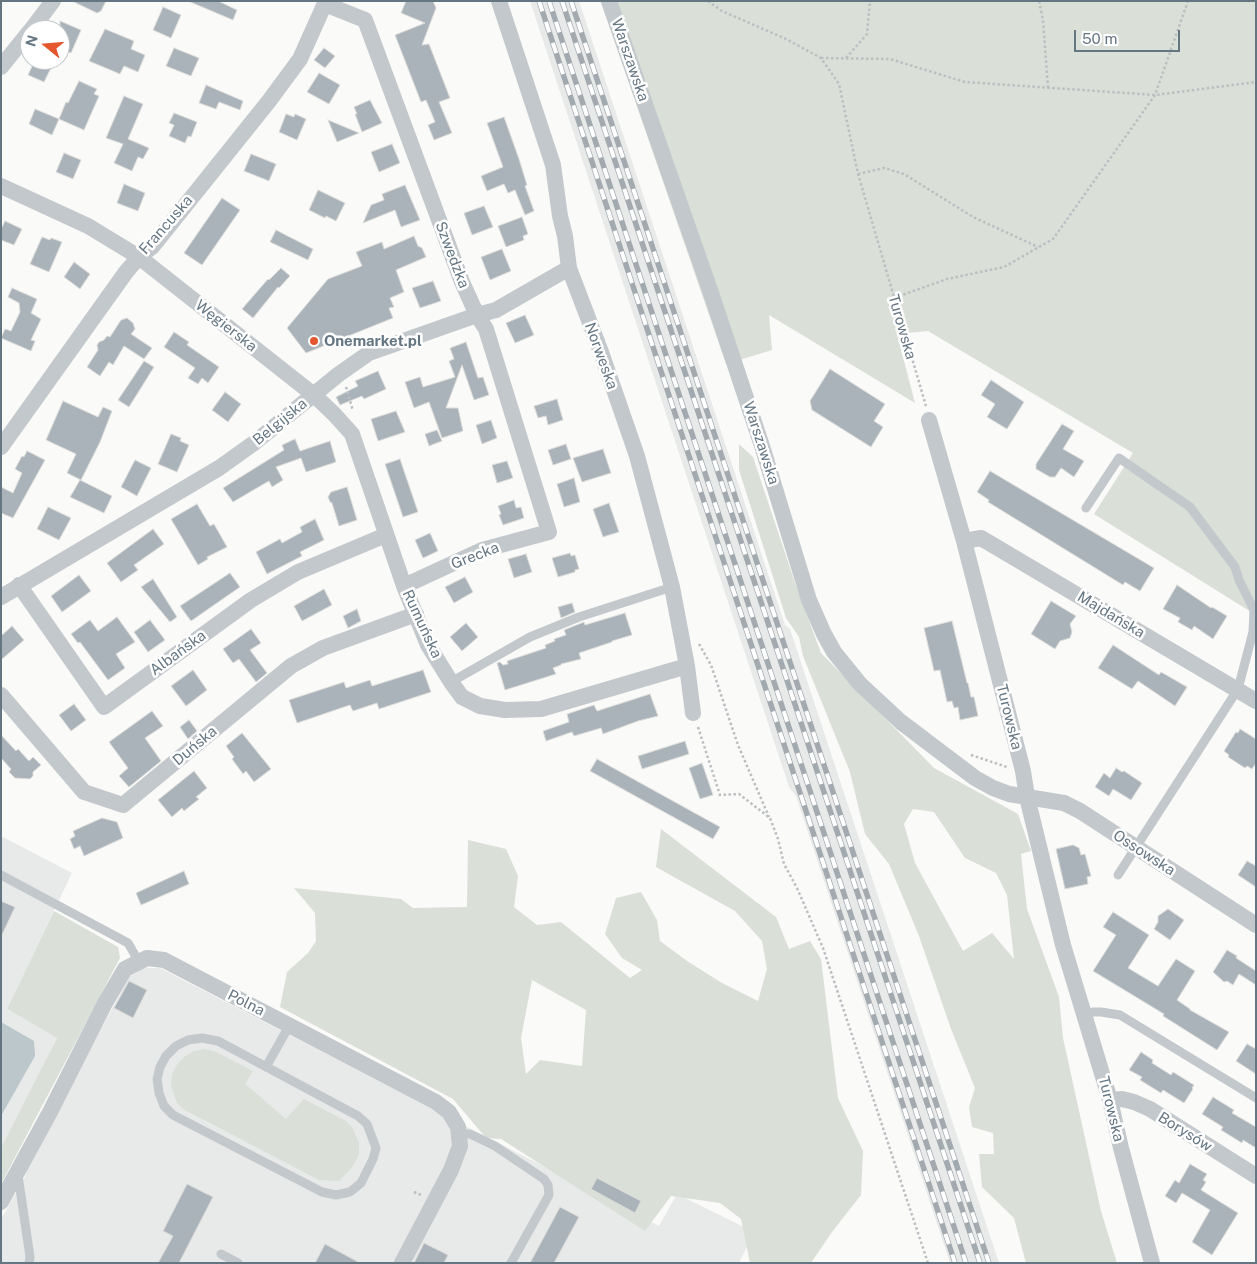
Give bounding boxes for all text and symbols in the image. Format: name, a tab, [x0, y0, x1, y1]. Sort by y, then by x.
street label: Warszawska	[607, 16, 653, 104]
north arrow	[20, 20, 70, 70]
scale bar	[1077, 20, 1183, 52]
text: 50 m	[1082, 30, 1117, 47]
text: N	[22, 33, 41, 48]
street label: Francuska	[135, 192, 197, 258]
street label: Szwedzka	[431, 219, 473, 291]
street label: Turowska	[884, 292, 920, 362]
street label: Węgierska	[191, 296, 261, 356]
street label: Norweska	[581, 320, 621, 392]
place label: Onemarket.pl	[324, 332, 422, 350]
marker: Onemarket.pl	[308, 335, 320, 347]
street label: Belgijska	[249, 395, 311, 449]
street label: Warszawska	[739, 399, 783, 487]
street label: Grecka	[449, 539, 501, 573]
street label: Rumuńska	[398, 587, 446, 661]
street label: Majdańska	[1074, 588, 1148, 642]
street label: Albańska	[146, 627, 210, 679]
street label: Turowska	[992, 682, 1026, 752]
street label: Duńska	[169, 722, 221, 770]
street label: Ossowska	[1110, 826, 1178, 880]
street label: Polna	[224, 986, 268, 1020]
street label: Turowska	[1094, 1074, 1128, 1144]
street label: Borysów	[1155, 1108, 1215, 1156]

